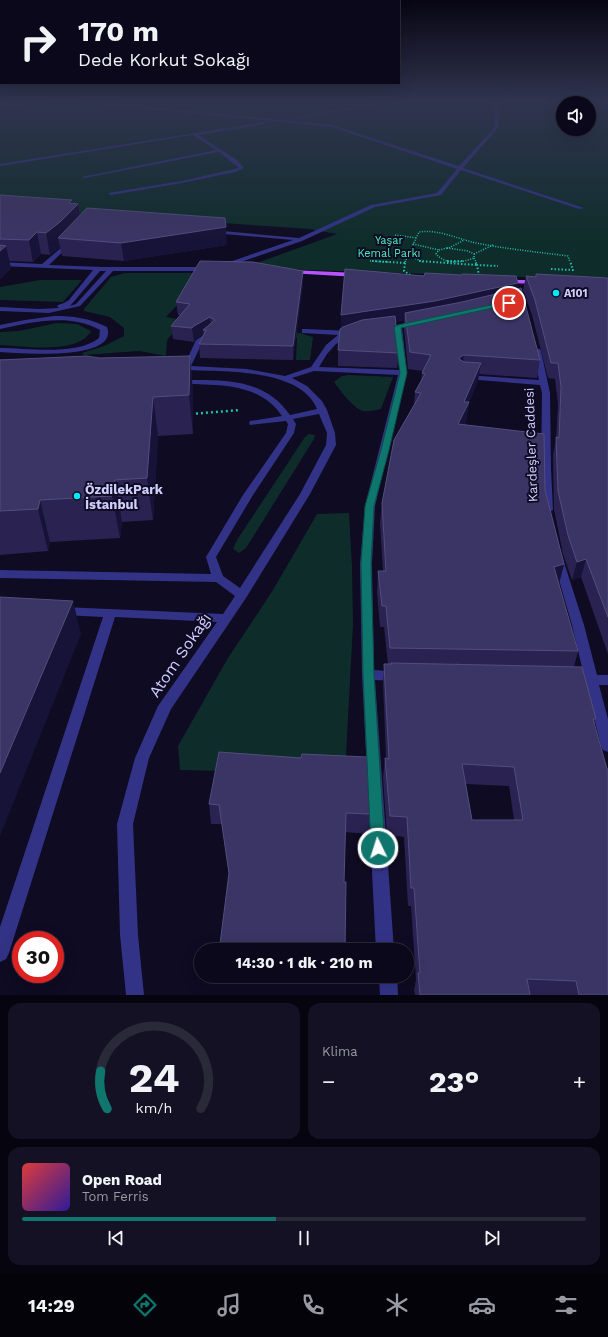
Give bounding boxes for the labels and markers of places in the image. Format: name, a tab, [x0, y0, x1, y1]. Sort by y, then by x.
pin	[492, 286, 526, 320]
place label: A101	[564, 287, 587, 300]
marker: A101	[551, 288, 561, 298]
place label: ÖzdilekPark İstanbul	[85, 482, 164, 512]
marker: ÖzdilekPark İstanbul	[72, 491, 82, 501]

